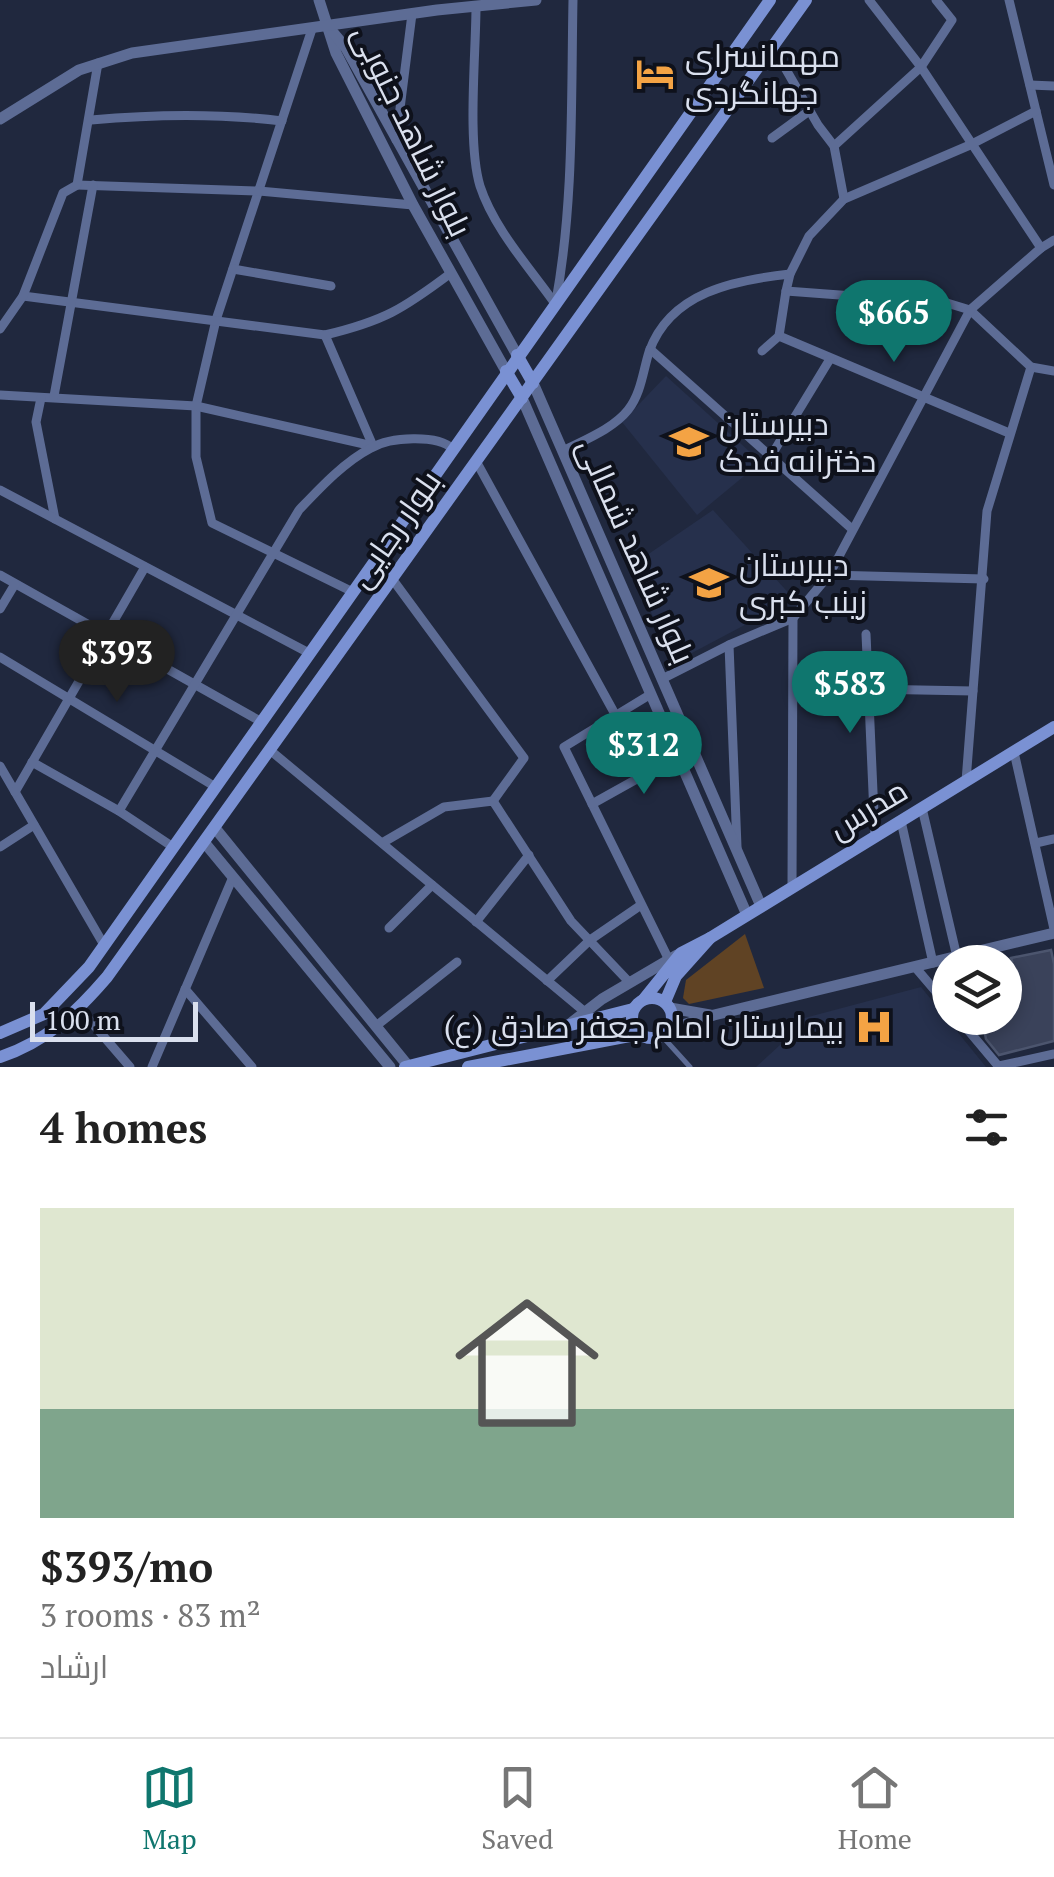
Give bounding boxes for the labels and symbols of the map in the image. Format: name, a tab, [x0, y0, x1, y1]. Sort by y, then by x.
street label: بلوار شاهد جنوبی	[344, 18, 482, 243]
place label: مهمانسرای جهانگردی	[685, 34, 840, 113]
hotel icon: مهمانسرای جهانگردی	[634, 53, 676, 95]
pin: $665	[835, 280, 953, 365]
place label: دبیرستان دخترانه فدک	[719, 402, 876, 481]
school or university icon: دبیرستان دخترانه فدک	[668, 421, 710, 463]
street label: بلوار شاهد شمالی	[568, 431, 705, 670]
street label: بلوار رجایی	[339, 461, 450, 595]
place label: دبیرستان زینب کبری	[739, 543, 867, 622]
school or university icon: دبیرستان زینب کبری	[688, 562, 730, 604]
pin: $393	[58, 620, 176, 705]
pin: $583	[791, 651, 909, 736]
pin: $312	[585, 712, 703, 797]
street label: مدرس	[820, 768, 915, 848]
scale bar	[30, 997, 198, 1042]
place label: بیمارستان امام جعفر صادق (ع)	[444, 1005, 844, 1049]
hospital icon: بیمارستان امام جعفر صادق (ع)	[853, 1006, 895, 1048]

